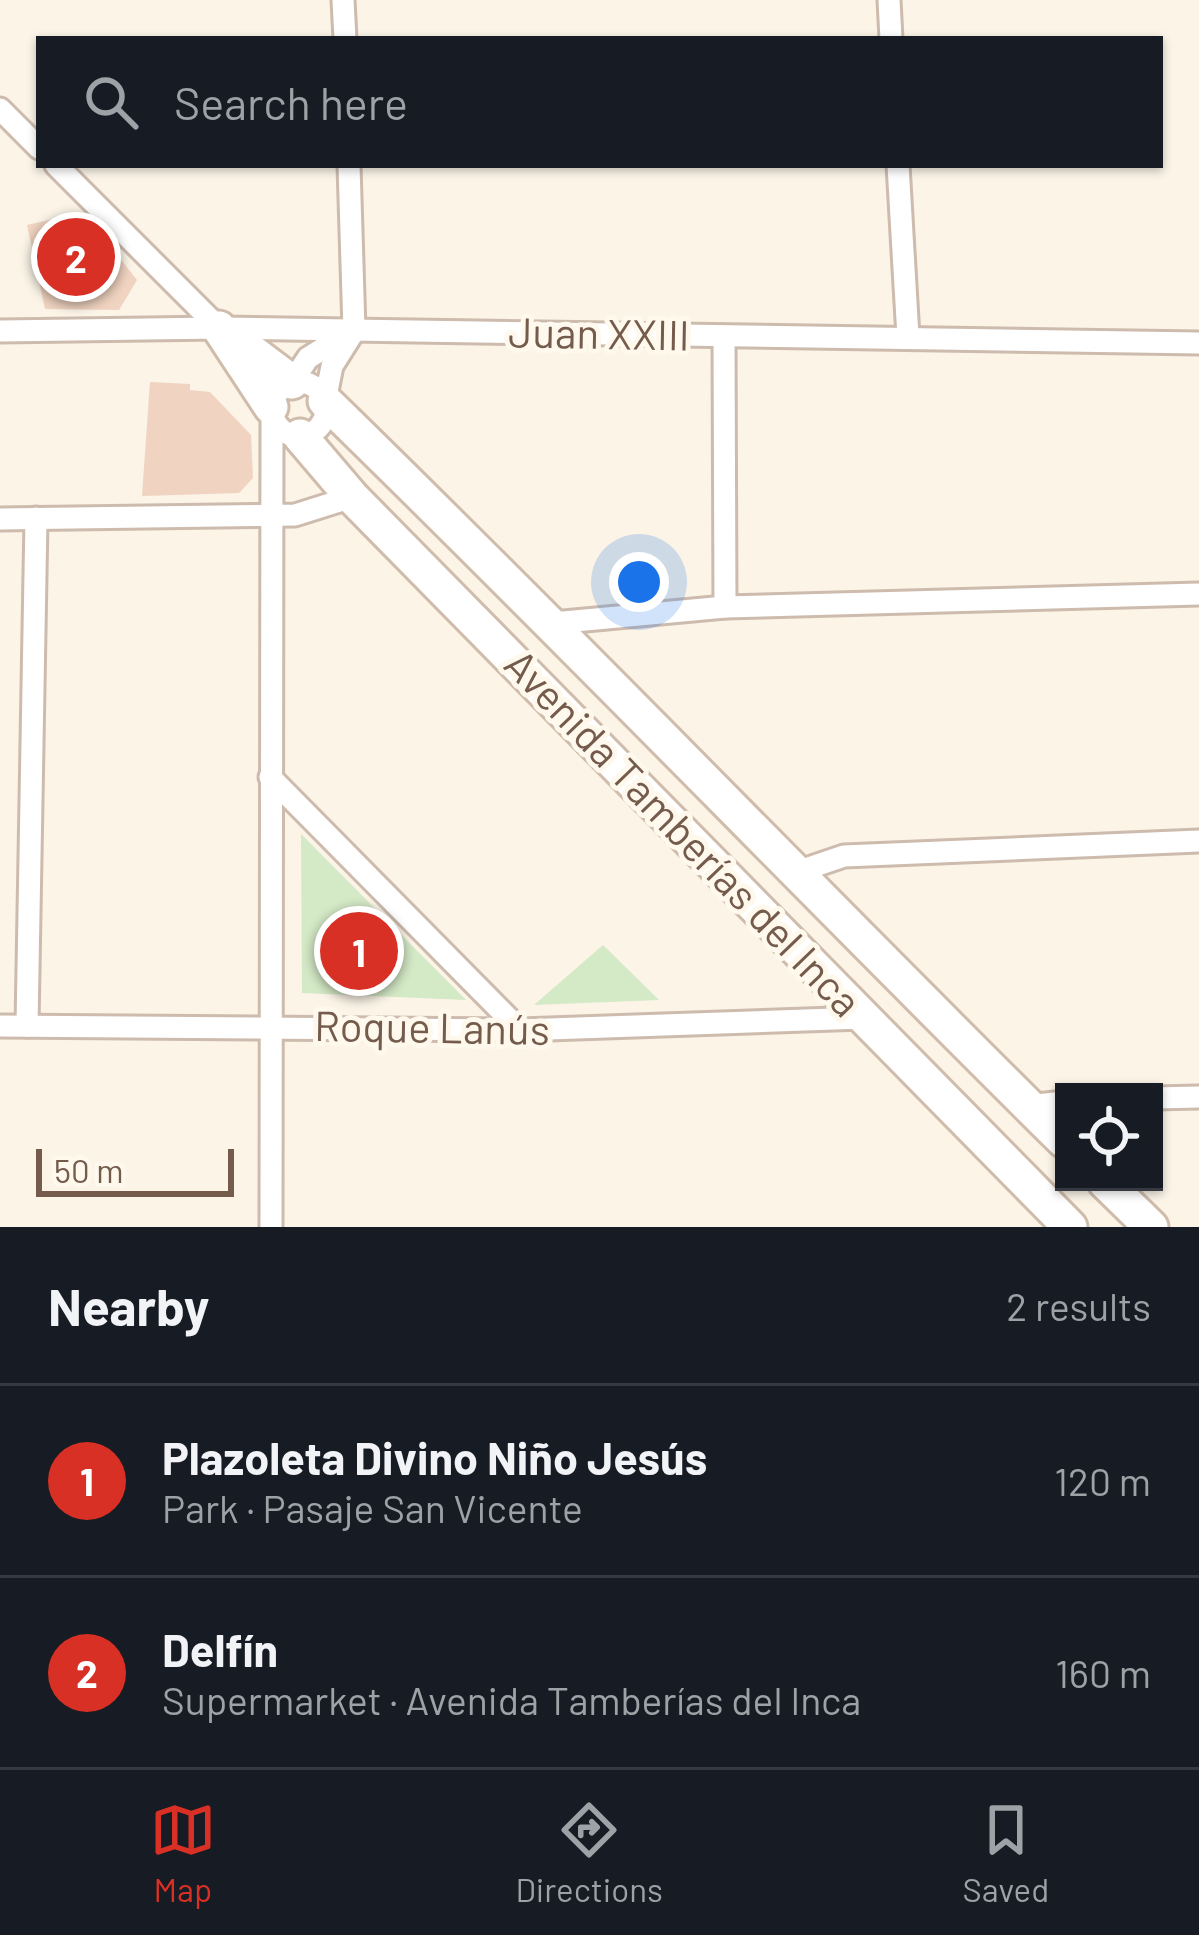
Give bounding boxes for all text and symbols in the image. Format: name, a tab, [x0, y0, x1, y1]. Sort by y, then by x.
search box	[36, 36, 1163, 168]
icon: search	[78, 69, 144, 135]
text: Search here	[174, 75, 408, 129]
pin: 2	[37, 212, 115, 302]
street label: Juan XXIII	[508, 305, 690, 359]
your location	[609, 552, 669, 612]
street label: Avenida Tamberías del Inca	[496, 638, 873, 1025]
pin: 1	[320, 906, 398, 996]
street label: Roque Lanús	[314, 999, 550, 1054]
map controls	[1055, 1083, 1163, 1191]
button: locate	[1055, 1083, 1163, 1191]
scale bar	[36, 1143, 234, 1196]
text: 50 m	[54, 1150, 124, 1190]
text: Nearby	[48, 1275, 209, 1336]
text: 2 results	[1006, 1282, 1151, 1329]
text: Plazoleta Divino Niño Jesús	[162, 1430, 707, 1484]
text: 1	[80, 1457, 94, 1504]
text: 120 m	[1054, 1457, 1151, 1504]
text: Park · Pasaje San Vicente	[162, 1484, 583, 1531]
text: Delfín	[162, 1622, 278, 1676]
text: 2	[76, 1649, 98, 1696]
text: 160 m	[1055, 1649, 1151, 1696]
text: Supermarket · Avenida Tamberías del Inca	[162, 1676, 861, 1723]
tab: Map	[150, 1797, 216, 1909]
tab: Directions	[515, 1797, 663, 1909]
tab: Saved	[963, 1797, 1049, 1909]

